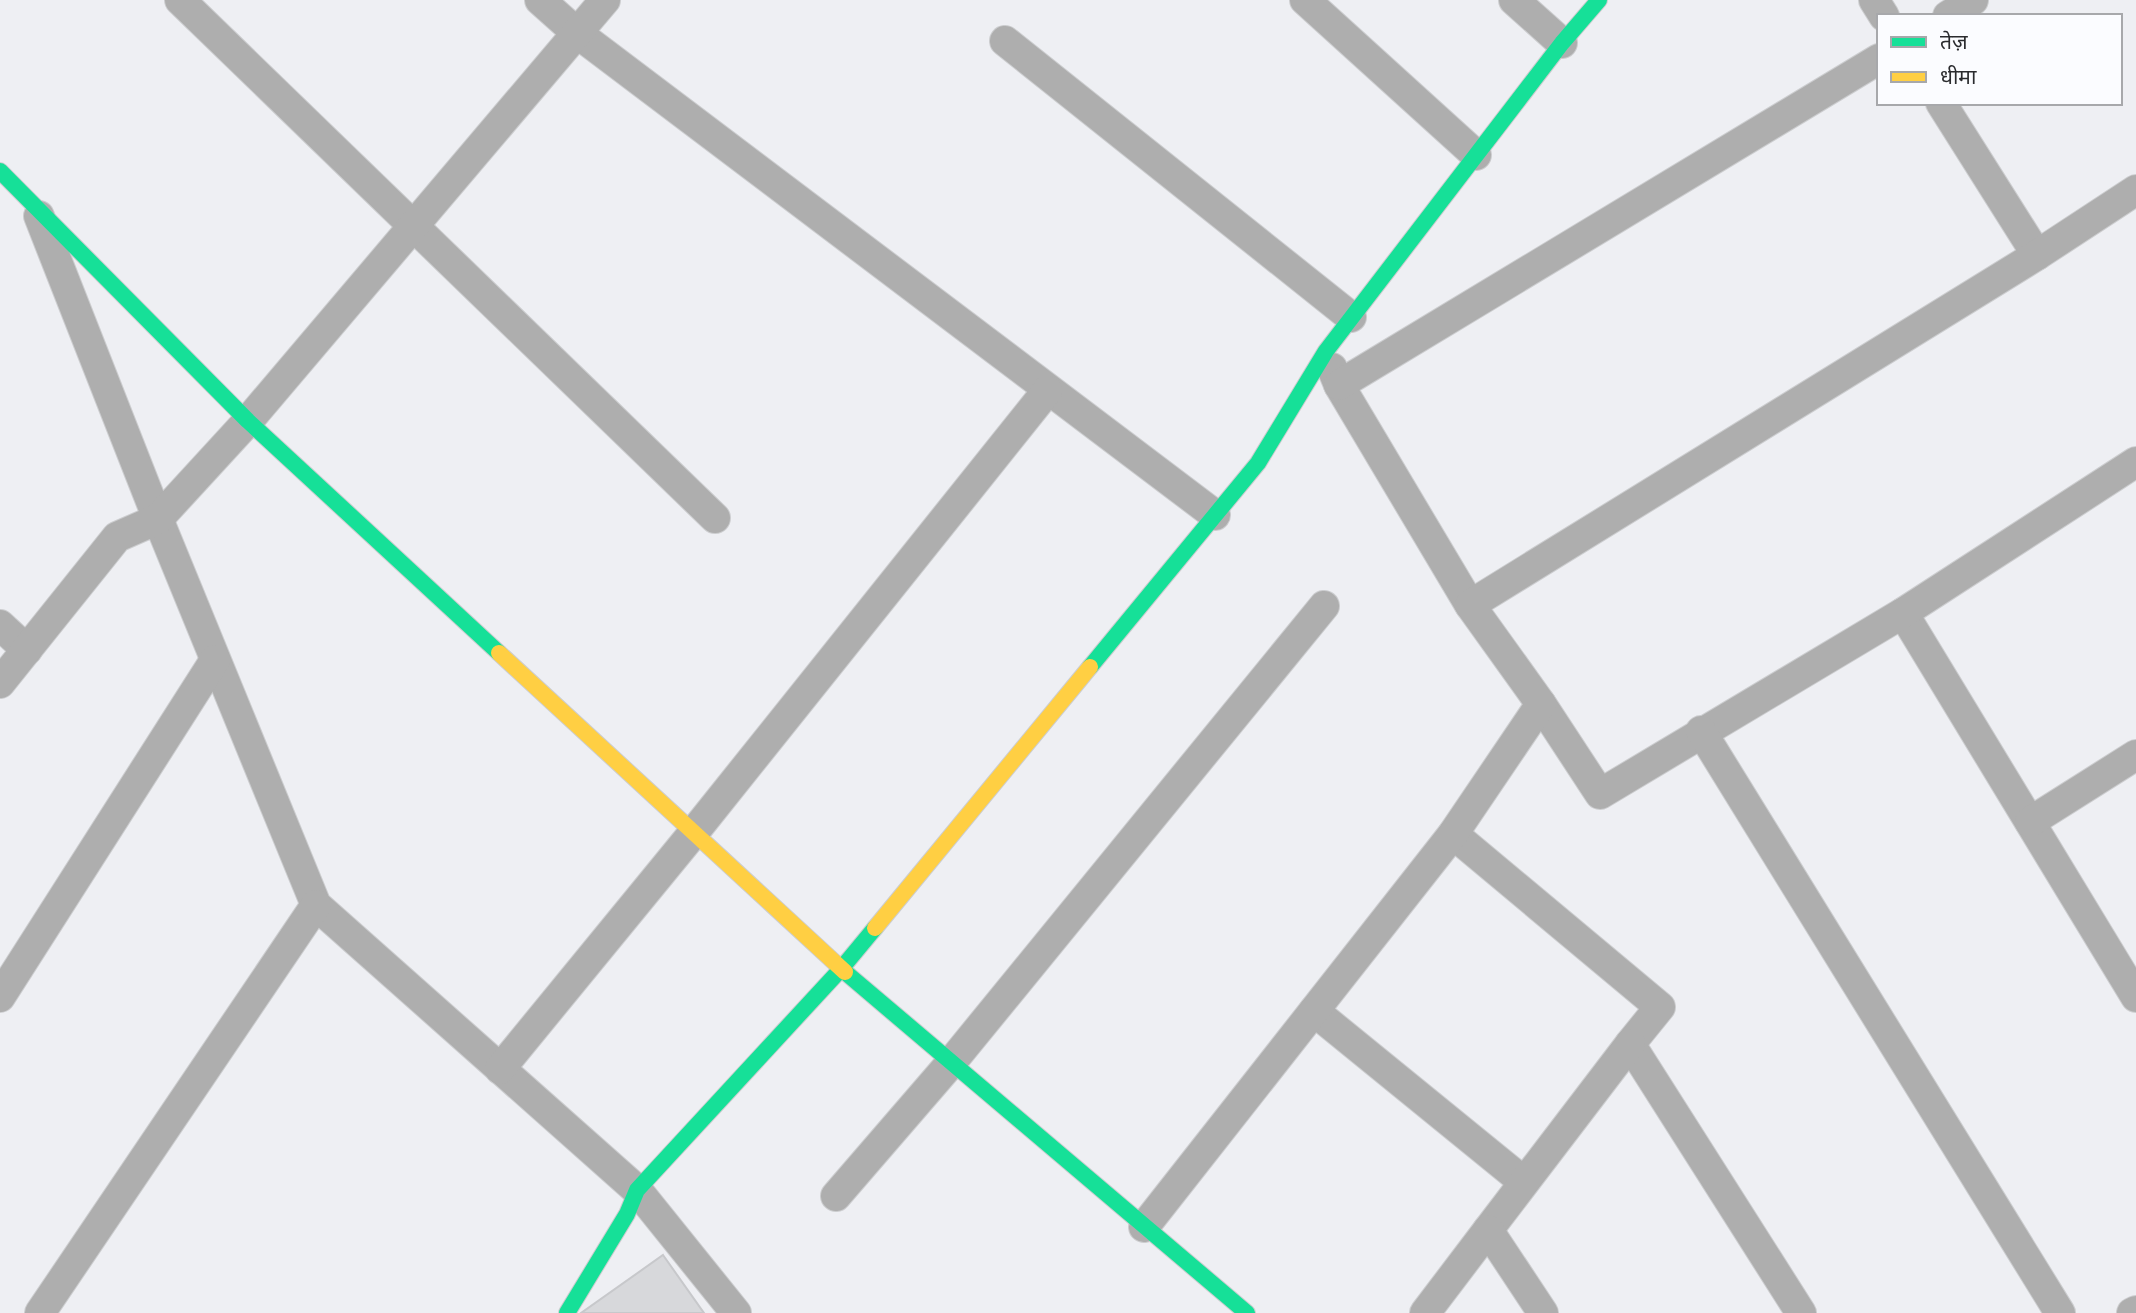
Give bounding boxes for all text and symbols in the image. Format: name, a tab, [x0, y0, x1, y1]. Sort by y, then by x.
legend	[1877, 14, 2122, 105]
text: तेज़	[1940, 29, 1968, 54]
text: धीमा	[1940, 64, 1977, 89]

